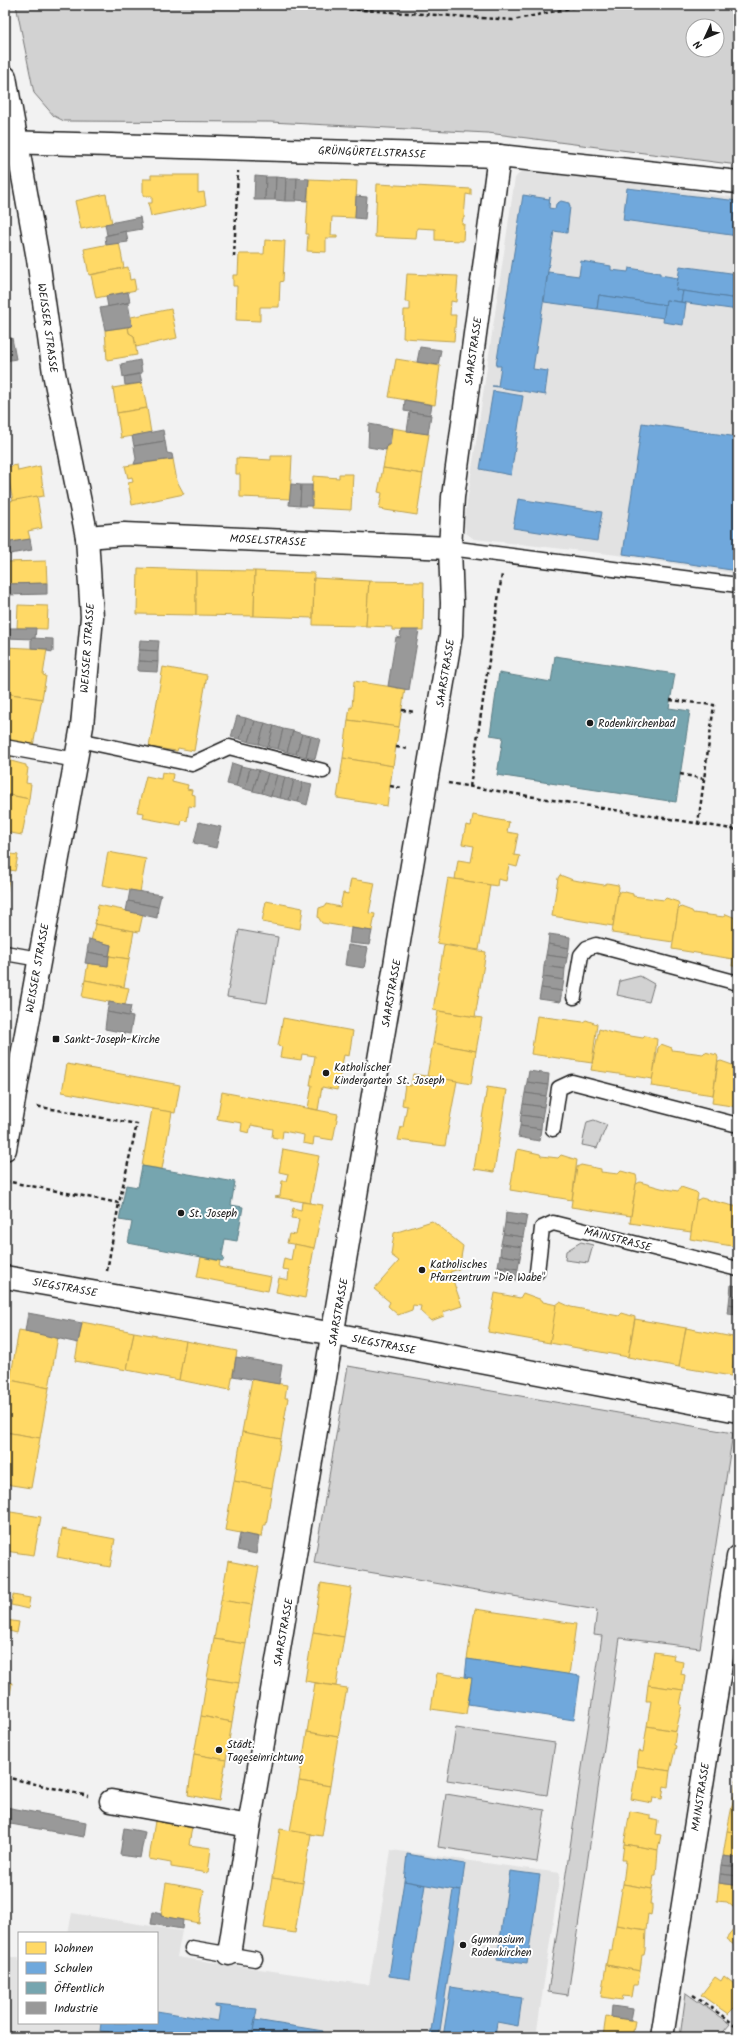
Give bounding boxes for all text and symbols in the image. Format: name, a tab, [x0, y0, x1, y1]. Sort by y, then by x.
north arrow	[685, 18, 725, 58]
text: N	[690, 35, 707, 53]
street label: GRÜNGÜRTELSTRASSE	[318, 142, 427, 164]
street label: WEISSER STRASSE	[32, 282, 62, 375]
street label: SAARSTRASSE	[460, 315, 488, 386]
street label: MOSELSTRASSE	[229, 530, 307, 552]
street label: WEISSER STRASSE	[76, 602, 100, 694]
street label: SAARSTRASSE	[432, 637, 460, 708]
place label: Rodenkirchenbad	[598, 715, 676, 733]
marker: Rodenkirchenbad	[585, 718, 595, 728]
street label: WEISSER STRASSE	[21, 922, 55, 1014]
street label: SAARSTRASSE	[377, 957, 407, 1029]
place label: Sankt-Joseph-Kirche	[64, 1031, 160, 1049]
marker: Sankt-Joseph-Kirche	[51, 1034, 61, 1044]
place label: Katholischer Kindergarten St. Joseph	[334, 1059, 445, 1090]
marker: Katholischer Kindergarten St. Joseph	[321, 1068, 331, 1078]
place label: St. Joseph	[189, 1205, 237, 1223]
marker: St. Joseph	[176, 1208, 186, 1218]
street label: MAINSTRASSE	[582, 1223, 654, 1257]
place label: Katholisches Pfarrzentrum "Die Wabe"	[430, 1256, 546, 1287]
marker: Katholisches Pfarrzentrum "Die Wabe"	[417, 1265, 427, 1275]
street label: SIEGSTRASSE	[31, 1273, 99, 1303]
street label: SAARSTRASSE	[324, 1276, 354, 1348]
street label: SIEGSTRASSE	[350, 1330, 418, 1360]
street label: SAARSTRASSE	[269, 1596, 299, 1668]
place label: Städt. Tageseinrichtung	[227, 1736, 304, 1767]
marker: Städt. Tageseinrichtung	[214, 1745, 224, 1755]
street label: MAINSTRASSE	[687, 1761, 715, 1833]
place label: Gymnasium Rodenkirchen	[471, 1931, 532, 1962]
legend	[18, 1932, 158, 2024]
text: Wohnen	[54, 1939, 93, 1958]
marker: Gymnasium Rodenkirchen	[458, 1940, 468, 1950]
text: Schulen	[54, 1959, 93, 1978]
text: Öffentlich	[54, 1979, 104, 1998]
text: Industrie	[54, 1999, 98, 2018]

